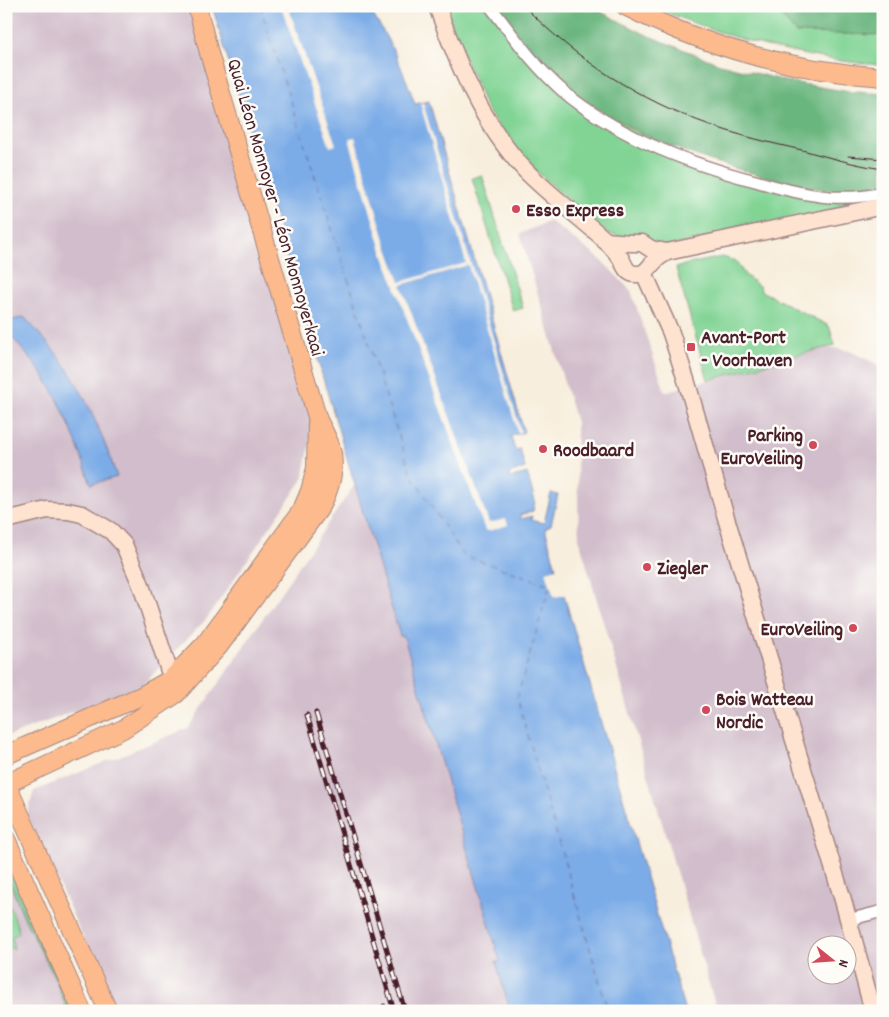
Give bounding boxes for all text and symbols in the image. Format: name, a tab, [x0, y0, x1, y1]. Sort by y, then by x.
street label: Quai Léon Monnoyer - Léon Monnoyerkaai	[218, 56, 330, 360]
place label: Esso Express	[526, 198, 624, 226]
marker: Esso Express	[510, 203, 522, 215]
place label: Avant-Port - Voorhaven	[701, 325, 792, 376]
marker: Avant-Port - Voorhaven	[685, 341, 697, 353]
place label: Parking EuroVeiling	[720, 423, 803, 474]
place label: Roodbaard	[553, 438, 634, 466]
marker: Parking EuroVeiling	[807, 439, 819, 451]
marker: Roodbaard	[537, 443, 549, 455]
place label: Ziegler	[657, 556, 709, 584]
marker: Ziegler	[641, 561, 653, 573]
place label: EuroVeiling	[760, 617, 843, 645]
marker: EuroVeiling	[847, 622, 859, 634]
place label: Bois Watteau Nordic	[716, 687, 813, 738]
marker: Bois Watteau Nordic	[700, 704, 712, 716]
north arrow	[806, 934, 856, 984]
text: N	[832, 957, 853, 970]

